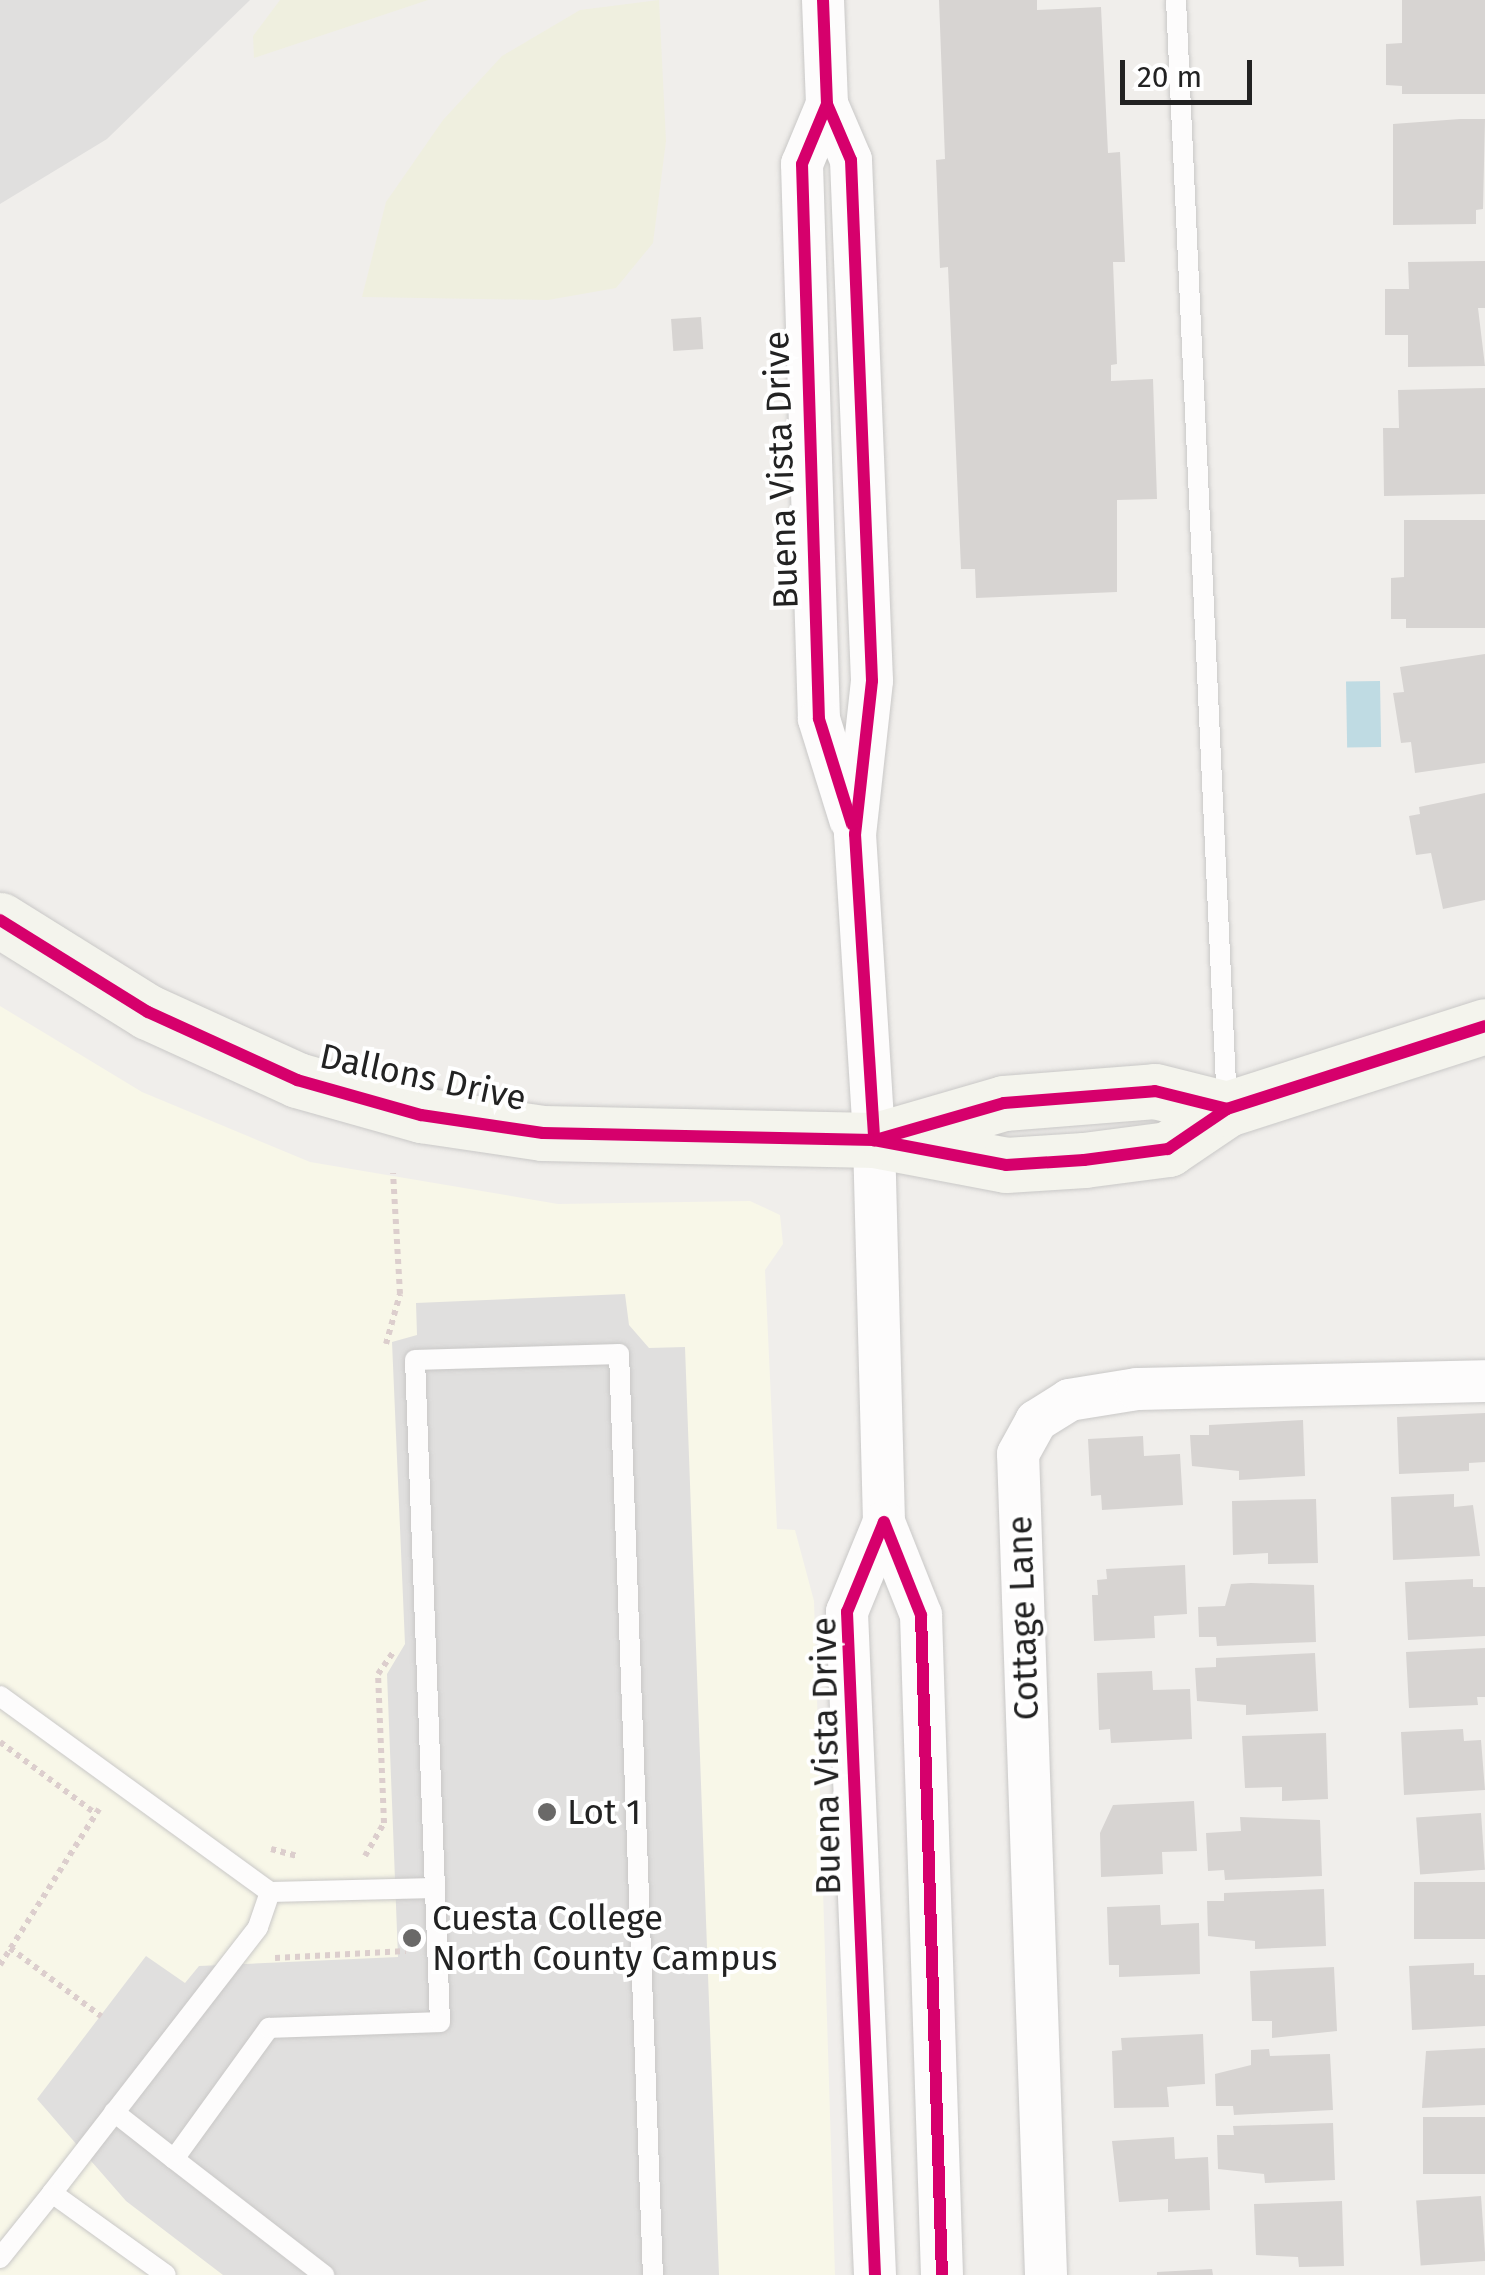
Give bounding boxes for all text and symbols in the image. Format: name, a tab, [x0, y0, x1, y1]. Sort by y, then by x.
scale bar	[1125, 40, 1258, 102]
text: 20 m	[1137, 59, 1202, 95]
street label: Buena Vista Drive	[755, 330, 807, 610]
street label: Dallons Drive	[316, 1035, 530, 1119]
street label: Cottage Lane	[998, 1515, 1048, 1721]
street label: Buena Vista Drive	[803, 1617, 849, 1895]
place label: Lot 1	[567, 1791, 641, 1833]
marker: Lot 1	[536, 1801, 558, 1823]
place label: Cuesta College North County Campus	[432, 1897, 777, 1979]
marker: Cuesta College North County Campus	[401, 1927, 423, 1949]

